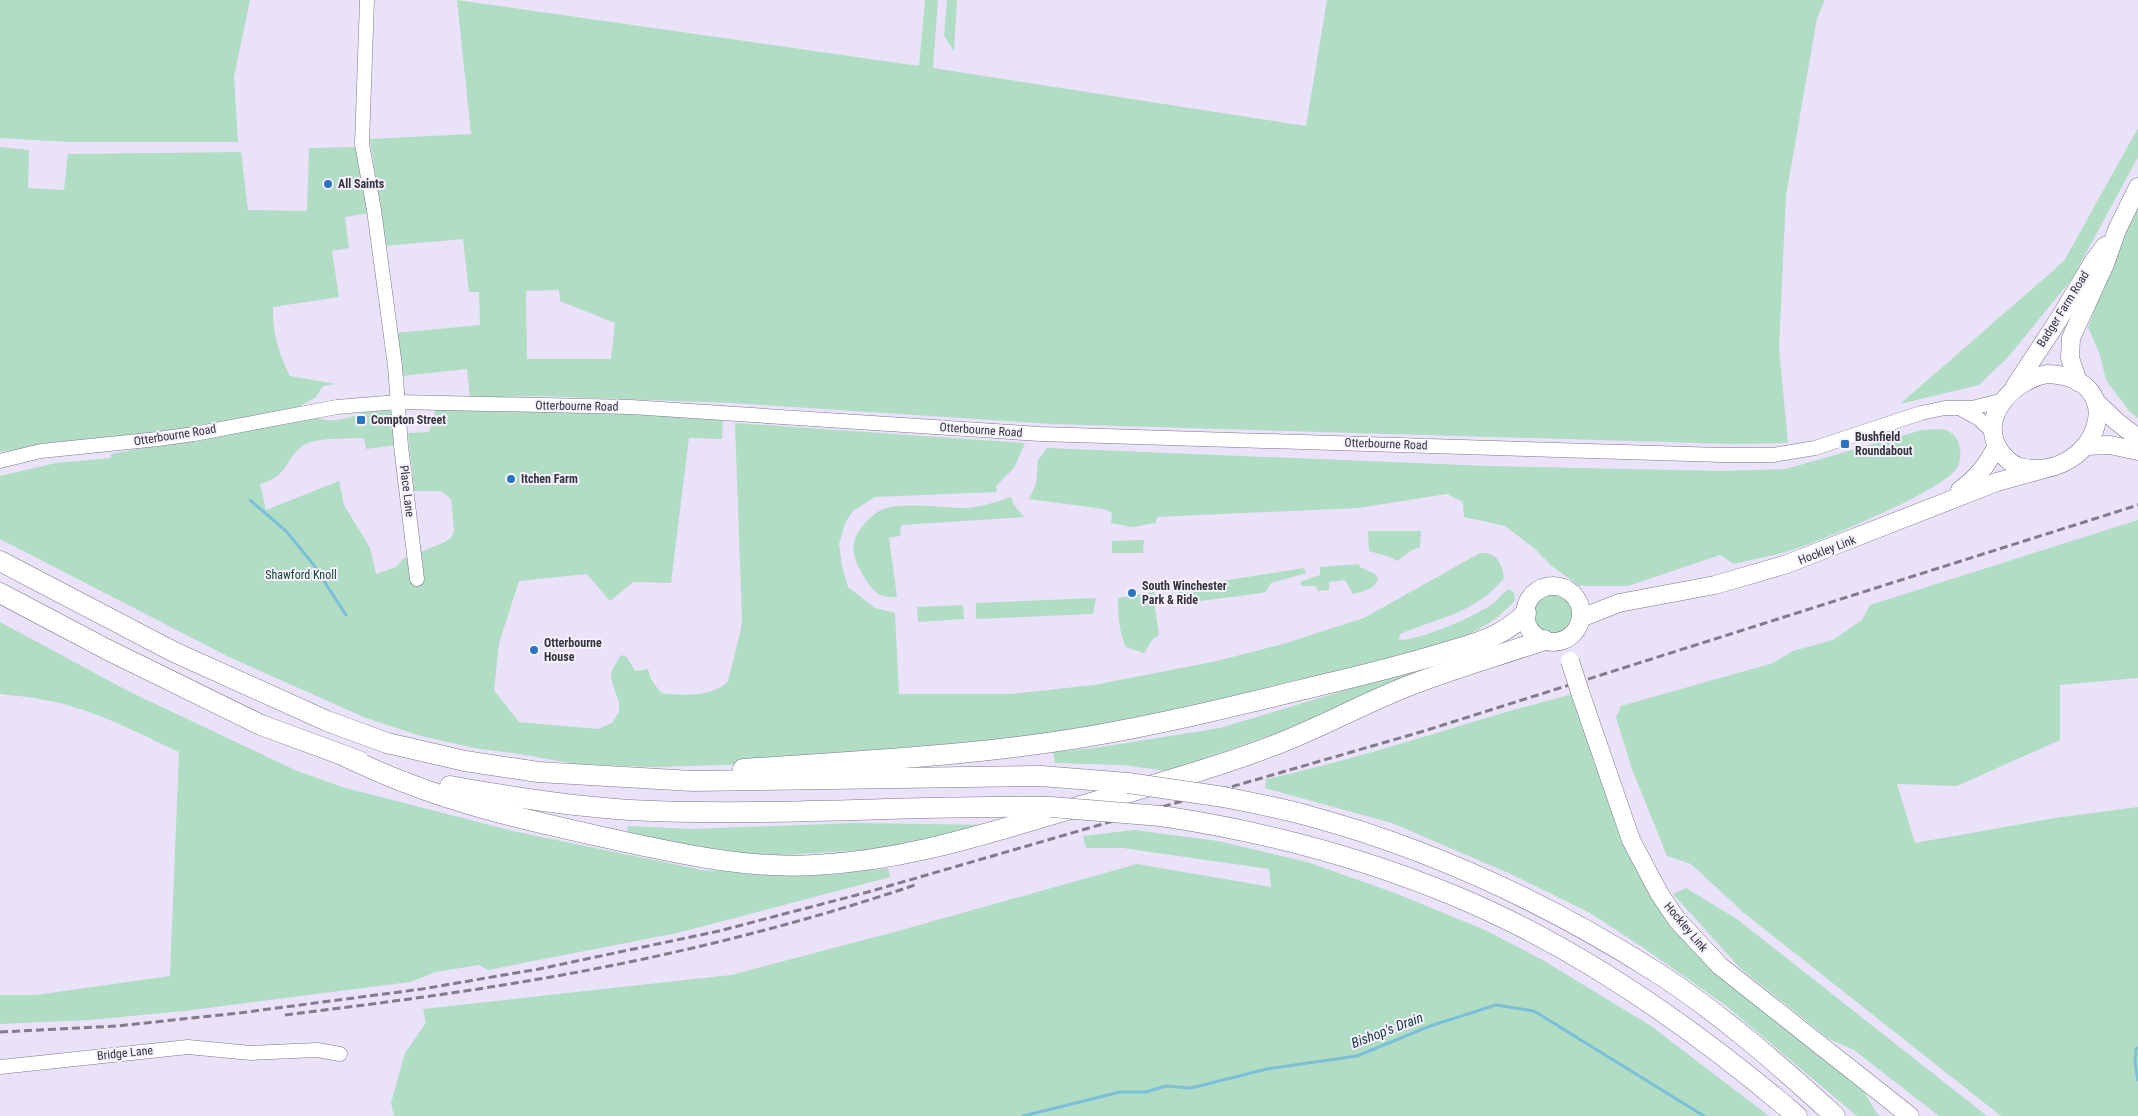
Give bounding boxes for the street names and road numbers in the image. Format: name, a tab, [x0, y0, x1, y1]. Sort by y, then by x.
street label: Badger Farm Road	[2034, 268, 2092, 350]
street label: Otterbourne Road	[535, 398, 619, 414]
street label: Otterbourne Road	[939, 420, 1023, 440]
street label: Otterbourne Road	[133, 422, 217, 448]
street label: Otterbourne Road	[1344, 436, 1428, 452]
street label: Place Lane	[397, 464, 417, 518]
street label: Hockley Link	[1796, 532, 1858, 567]
street label: Hockley Link	[1661, 899, 1711, 955]
street label: Bridge Lane	[96, 1043, 154, 1063]

